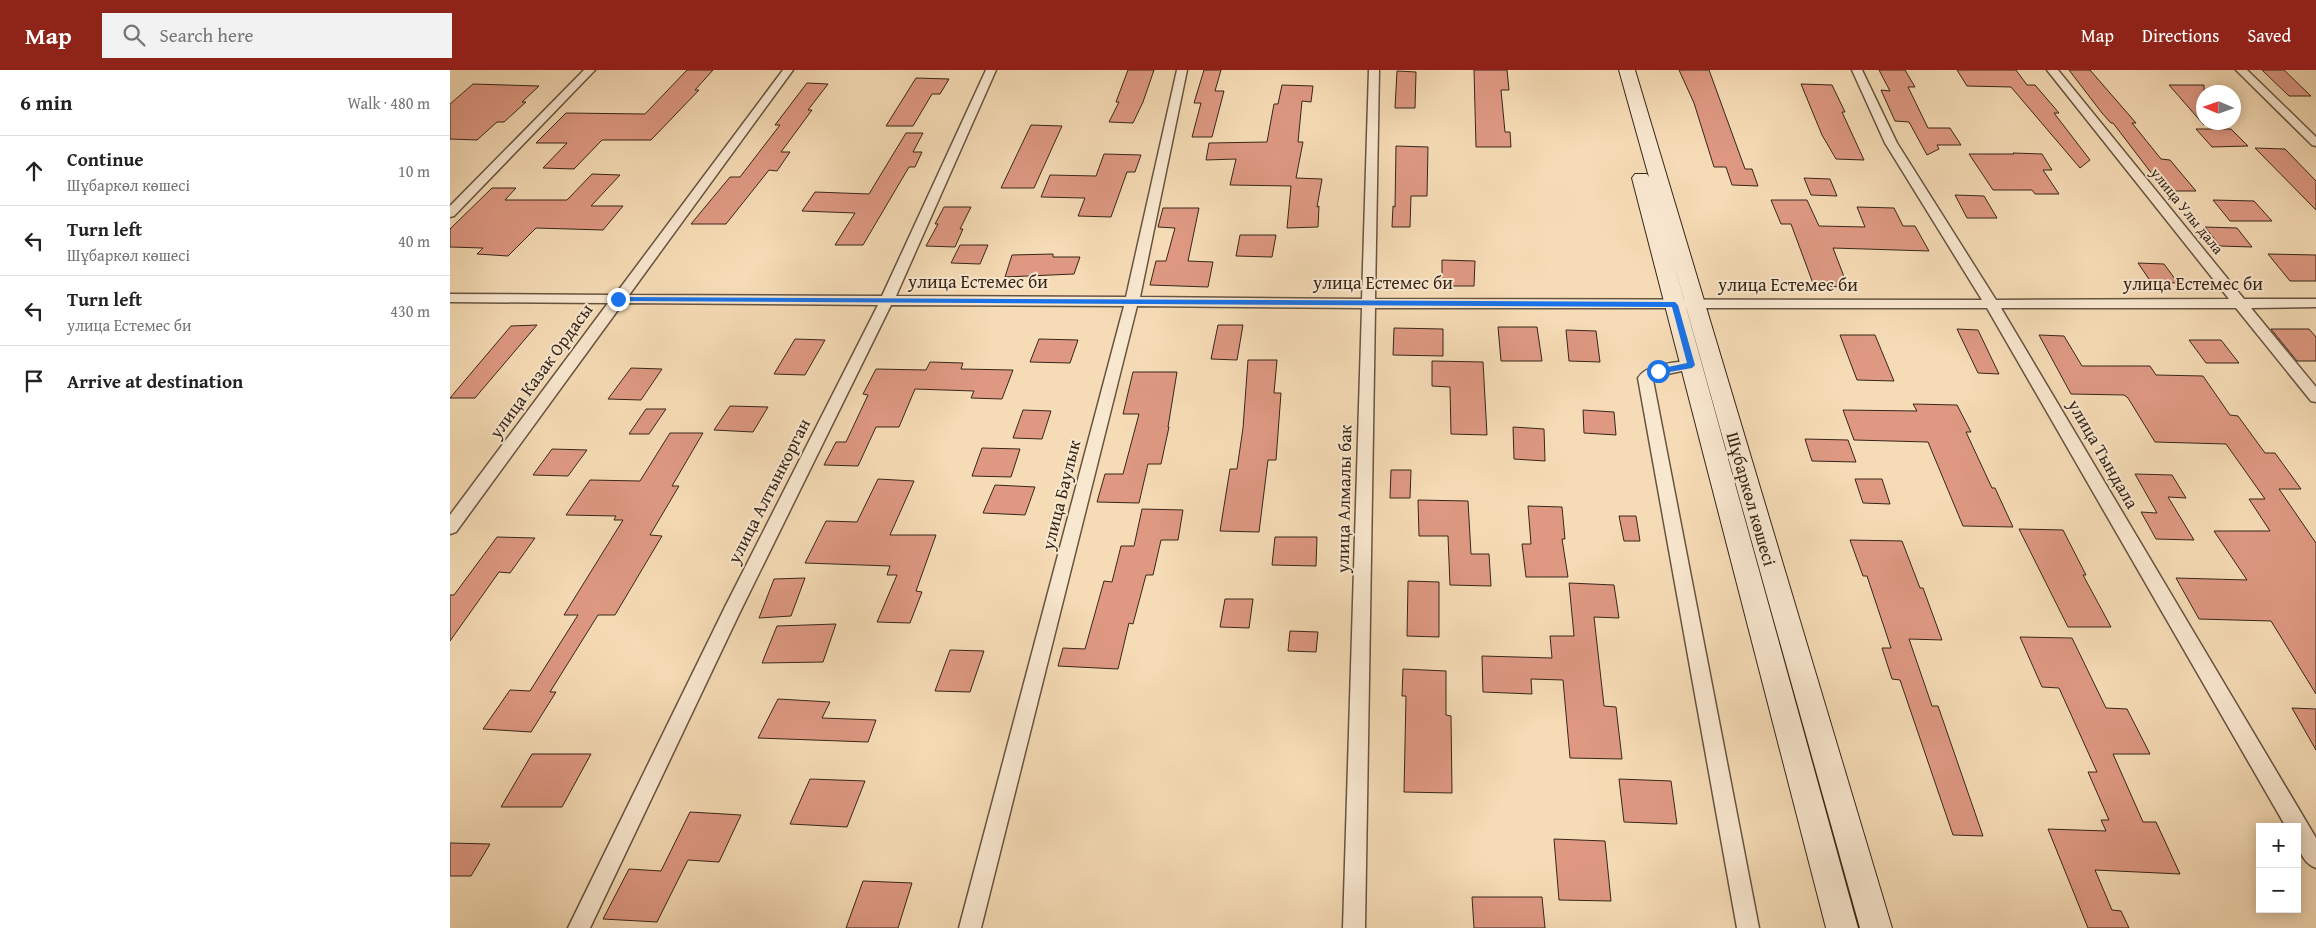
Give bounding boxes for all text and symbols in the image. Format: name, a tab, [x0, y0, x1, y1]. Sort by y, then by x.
search box	[102, 13, 452, 58]
text: Map	[25, 18, 72, 53]
icon: search	[120, 21, 148, 49]
text: Search here	[160, 21, 253, 49]
text: Map	[2081, 22, 2114, 49]
text: Directions	[2142, 22, 2219, 49]
text: Saved	[2247, 22, 2291, 49]
north arrow	[2196, 85, 2241, 130]
text: 6 min	[20, 87, 72, 118]
text: Walk · 480 m	[347, 91, 430, 115]
text: Continue	[67, 145, 144, 173]
icon: ahead	[20, 157, 48, 185]
text: 10 m	[398, 159, 430, 183]
street label: улица Улы дала	[2145, 162, 2229, 259]
text: Шұбаркөл көшесі	[67, 173, 190, 197]
text: Turn left	[67, 215, 142, 243]
icon: left	[20, 227, 48, 255]
text: 40 m	[398, 229, 430, 253]
text: Шұбаркөл көшесі	[67, 243, 190, 267]
street label: улица Естемес би	[907, 268, 1048, 295]
street label: улица Естемес би	[1312, 269, 1453, 296]
street label: улица Естемес би	[2122, 270, 2263, 297]
street label: улица Естемес би	[1717, 271, 1858, 298]
text: Turn left	[67, 285, 142, 313]
route end	[607, 288, 630, 311]
icon: left	[20, 297, 48, 325]
street label: улица Казак Ордасы	[482, 297, 599, 445]
text: 430 m	[390, 299, 430, 323]
text: улица Естемес би	[67, 313, 191, 337]
route start	[1647, 360, 1670, 383]
icon: arrive	[20, 367, 48, 395]
text: Arrive at destination	[67, 367, 243, 395]
street label: улица Тындала	[2061, 393, 2146, 514]
street label: улица Алтынкорган	[720, 413, 817, 569]
street label: улица Алмалы бак	[1329, 424, 1358, 574]
street label: Шұбаркөл көшесі	[1719, 429, 1784, 569]
street label: улица Баулык	[1034, 437, 1087, 554]
map controls	[2256, 823, 2301, 913]
button: +	[2256, 823, 2301, 868]
button: −	[2256, 868, 2301, 913]

